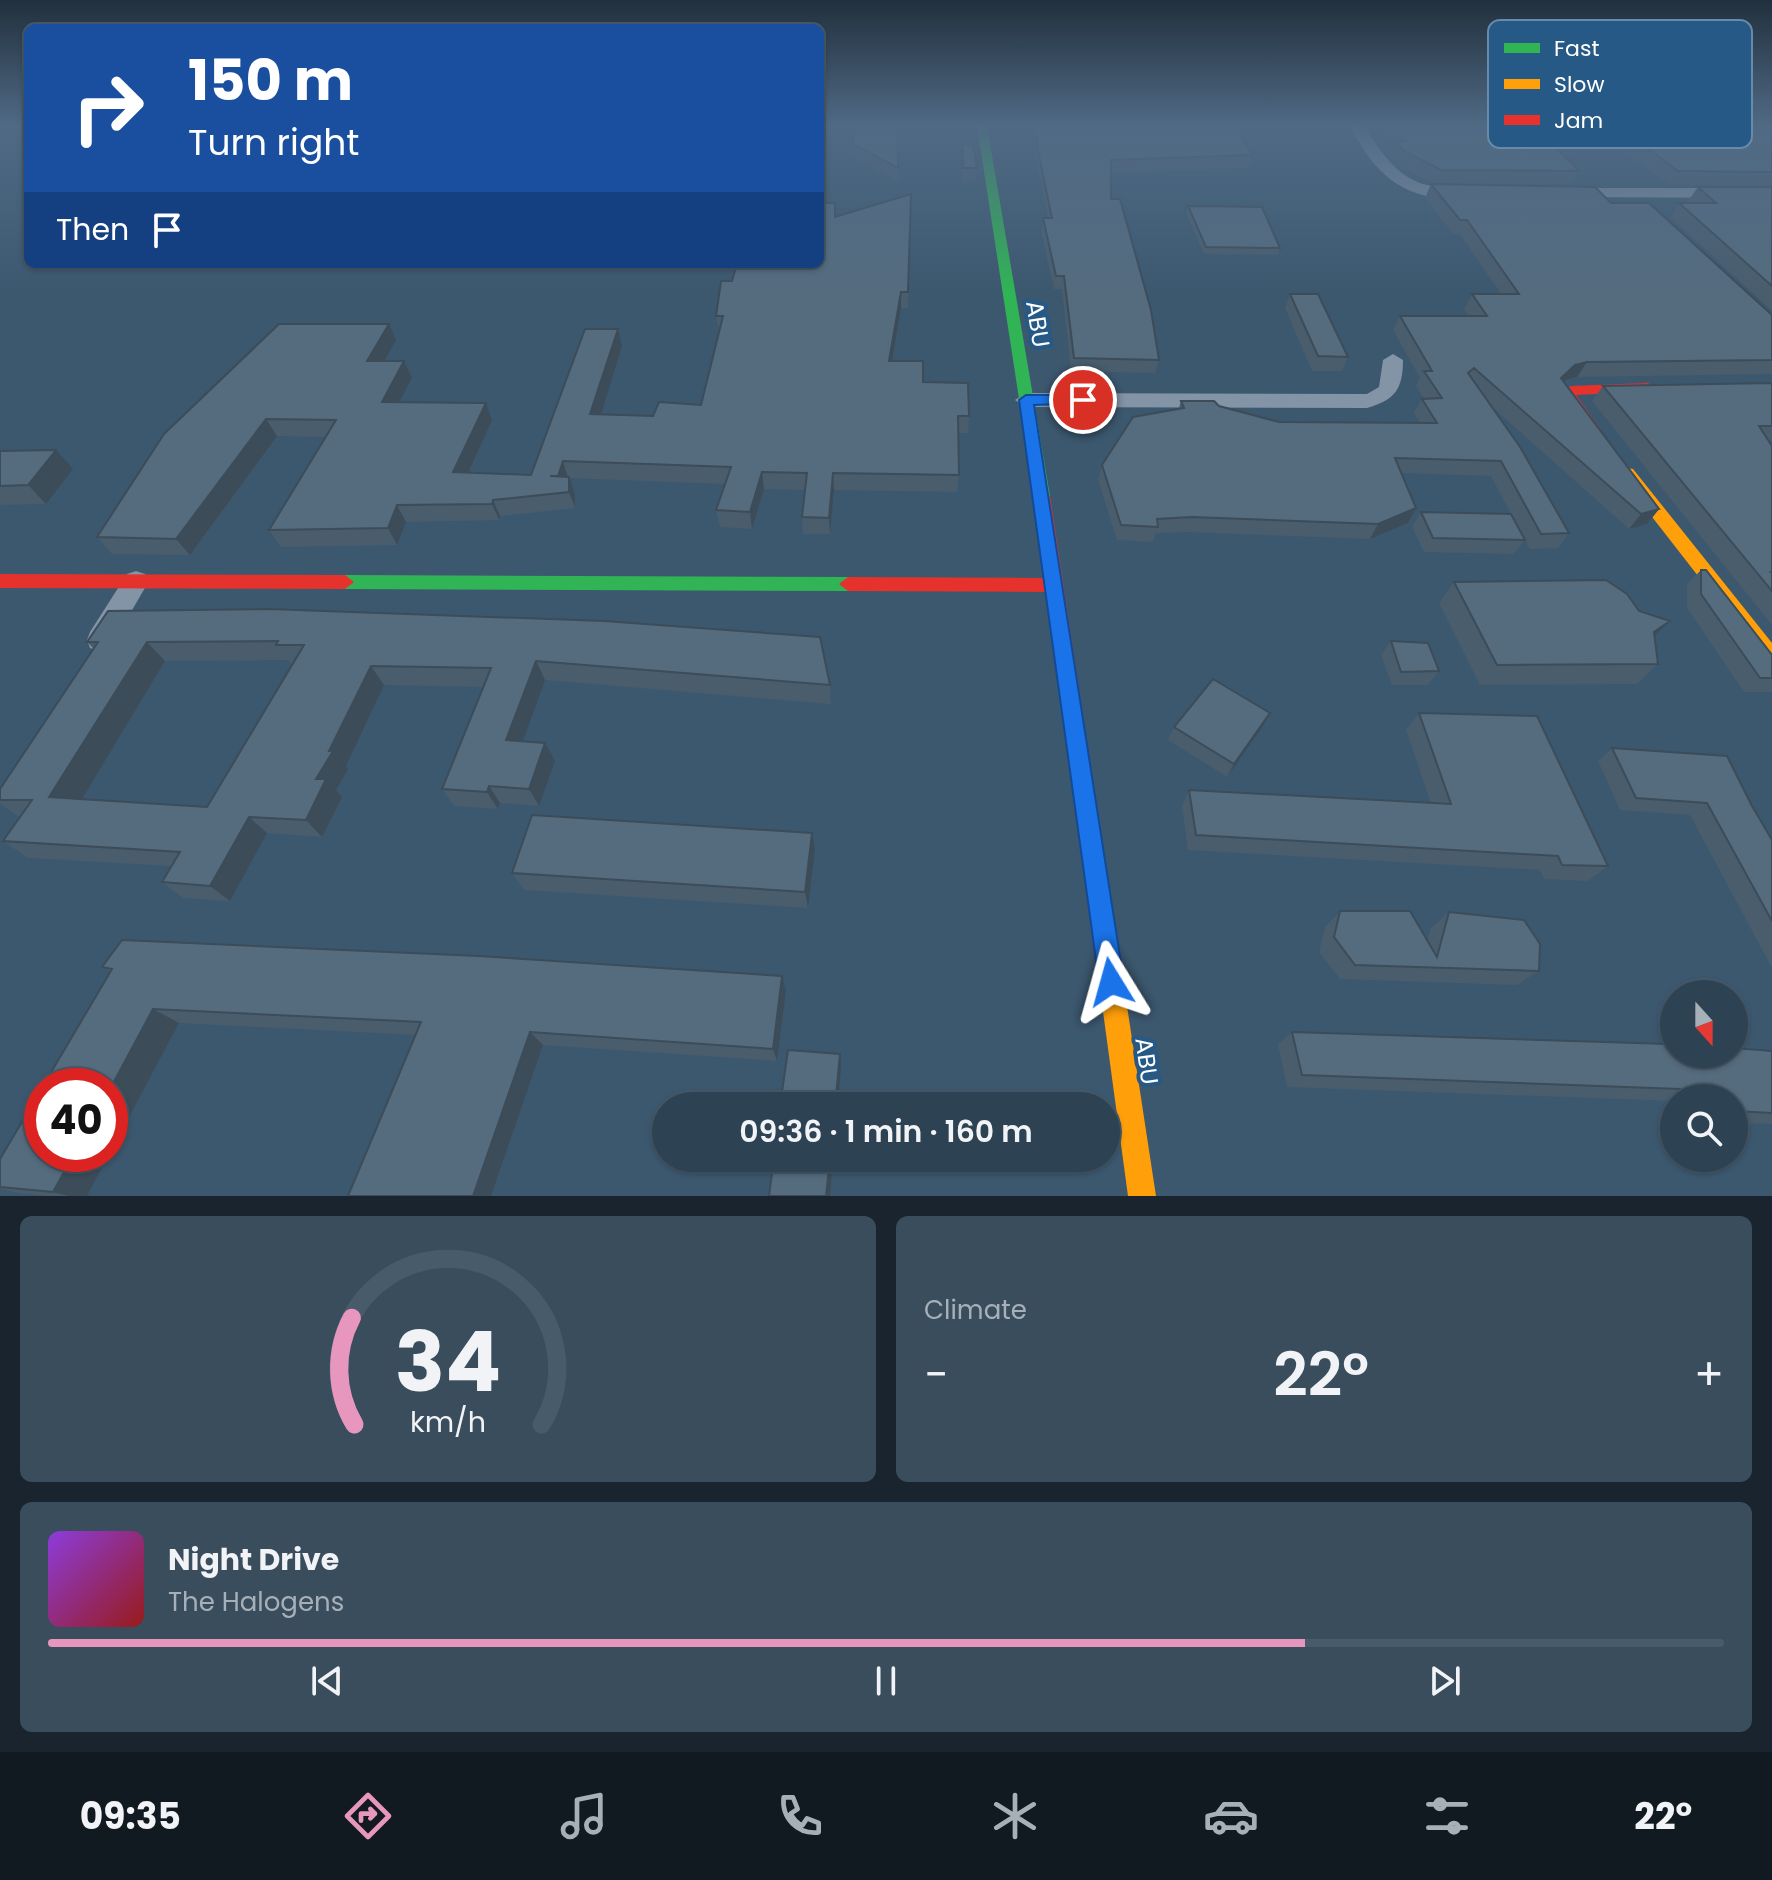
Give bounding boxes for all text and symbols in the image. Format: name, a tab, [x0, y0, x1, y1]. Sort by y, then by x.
legend	[1488, 20, 1752, 148]
text: Fast	[1554, 33, 1599, 64]
text: 150 m	[188, 41, 353, 120]
icon: right	[56, 56, 160, 160]
text: Slow	[1554, 69, 1604, 100]
text: Jam	[1554, 105, 1603, 136]
text: Turn right	[188, 117, 359, 168]
text: Then	[56, 208, 129, 251]
icon: arrive	[145, 208, 189, 252]
street label: ABU	[1018, 298, 1058, 350]
pin	[1049, 366, 1117, 434]
icon: arrive	[1061, 378, 1105, 422]
position arrow	[1069, 940, 1153, 1024]
north arrow	[1660, 980, 1748, 1068]
map controls	[1660, 980, 1748, 1172]
street label: ABU	[1127, 1035, 1167, 1087]
speed limit sign: 40	[24, 1068, 128, 1172]
button: search	[1660, 1084, 1748, 1172]
text: 09:36 · 1 min · 160 m	[739, 1110, 1033, 1153]
text: Climate	[924, 1292, 1027, 1328]
text: 34	[395, 1304, 501, 1420]
text: 22°	[1273, 1333, 1369, 1417]
text: −	[924, 1344, 948, 1405]
text: +	[1694, 1344, 1724, 1405]
text: km/h	[410, 1402, 486, 1442]
text: Night Drive	[168, 1538, 339, 1581]
text: The Halogens	[168, 1584, 344, 1620]
icon: previous	[305, 1659, 349, 1703]
icon: pause	[864, 1659, 908, 1703]
icon: next	[1423, 1659, 1467, 1703]
icon: directions	[340, 1788, 396, 1844]
icon: music	[556, 1788, 612, 1844]
icon: phone	[772, 1788, 828, 1844]
icon: climate	[987, 1788, 1043, 1844]
icon: car	[1203, 1788, 1259, 1844]
icon: filters	[1419, 1788, 1475, 1844]
text: 09:35	[80, 1791, 181, 1842]
text: 22°	[1634, 1791, 1692, 1842]

